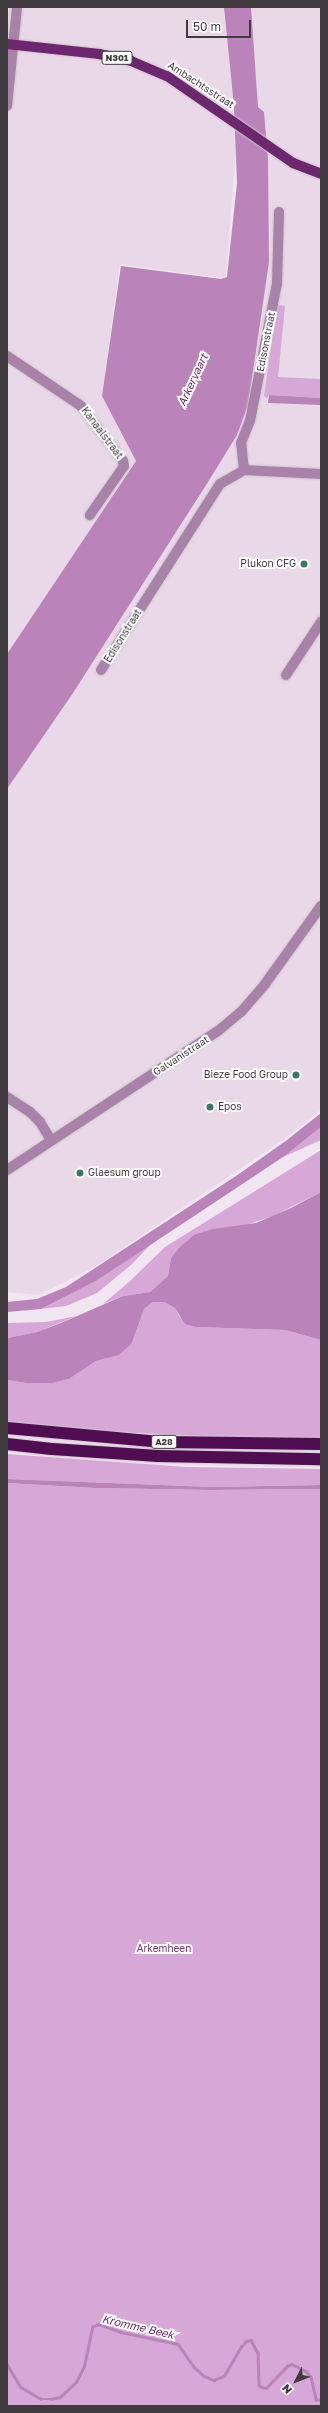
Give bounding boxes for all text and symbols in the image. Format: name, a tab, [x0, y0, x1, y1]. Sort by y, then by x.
scale bar	[188, 12, 253, 38]
text: 50 m	[193, 19, 221, 34]
road number: N301	[101, 51, 133, 65]
street label: Ambachtsstraat	[166, 59, 236, 111]
street label: Edisonstraat	[254, 311, 278, 373]
water label: Arkervaart	[175, 352, 211, 408]
street label: Kanaalstraat	[79, 405, 125, 461]
place label: Plukon CFG	[240, 558, 296, 570]
marker: Plukon CFG	[299, 559, 309, 569]
street label: Edisonstraat	[102, 607, 144, 665]
street label: Galvanistraat	[151, 1034, 211, 1078]
place label: Bieze Food Group	[204, 1069, 288, 1081]
marker: Bieze Food Group	[291, 1070, 301, 1080]
place label: Epos	[218, 1101, 242, 1113]
marker: Epos	[205, 1102, 215, 1112]
place label: Glaesum group	[88, 1167, 161, 1179]
marker: Glaesum group	[75, 1168, 85, 1178]
road number: A28	[151, 1435, 177, 1449]
park label: Arkemheen	[137, 1943, 191, 1955]
water label: Kromme Beek	[101, 2312, 175, 2342]
north arrow	[276, 2361, 316, 2401]
text: N	[279, 2382, 294, 2397]

